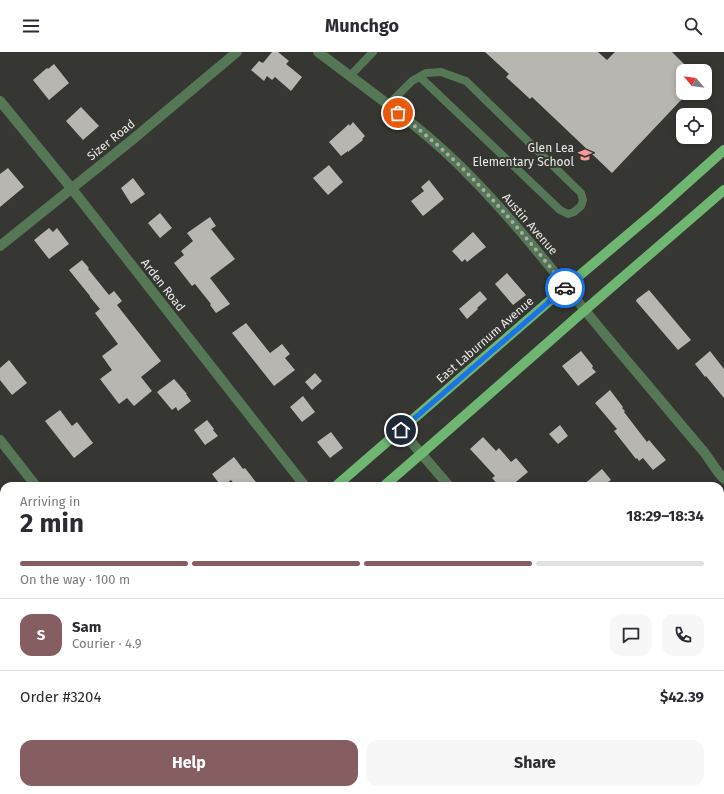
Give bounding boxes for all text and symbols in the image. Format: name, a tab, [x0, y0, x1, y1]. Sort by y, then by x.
icon: menu	[20, 15, 42, 37]
text: Munchgo	[325, 15, 399, 37]
icon: search	[682, 15, 704, 37]
north arrow	[676, 64, 712, 100]
map controls	[676, 64, 712, 144]
pin	[381, 96, 415, 130]
icon: bag	[387, 102, 409, 124]
button: locate	[676, 108, 712, 144]
street label: Sizer Road	[84, 117, 138, 163]
place label: Glen Lea Elementary School	[472, 141, 574, 169]
school or university icon: Glen Lea Elementary School	[577, 147, 593, 163]
street label: Austin Avenue	[499, 190, 561, 258]
street label: Arden Road	[138, 256, 188, 314]
courier	[545, 268, 585, 308]
icon: car	[554, 277, 576, 299]
street label: East Laburnum Avenue	[434, 294, 536, 386]
pin	[384, 413, 418, 447]
icon: home	[390, 419, 412, 441]
text: Arriving in	[20, 494, 80, 509]
text: 18:29–18:34	[626, 507, 704, 525]
text: 2 min	[20, 508, 84, 539]
text: On the way · 100 m	[20, 572, 130, 587]
button: chat	[610, 614, 652, 656]
button: phone	[662, 614, 704, 656]
text: Sam	[72, 618, 101, 636]
text: S	[37, 626, 45, 644]
text: Courier · 4.9	[72, 636, 142, 651]
text: Order #3204	[20, 688, 101, 706]
text: $42.39	[660, 688, 704, 706]
button: Help	[20, 740, 358, 786]
button: Share	[366, 740, 704, 786]

